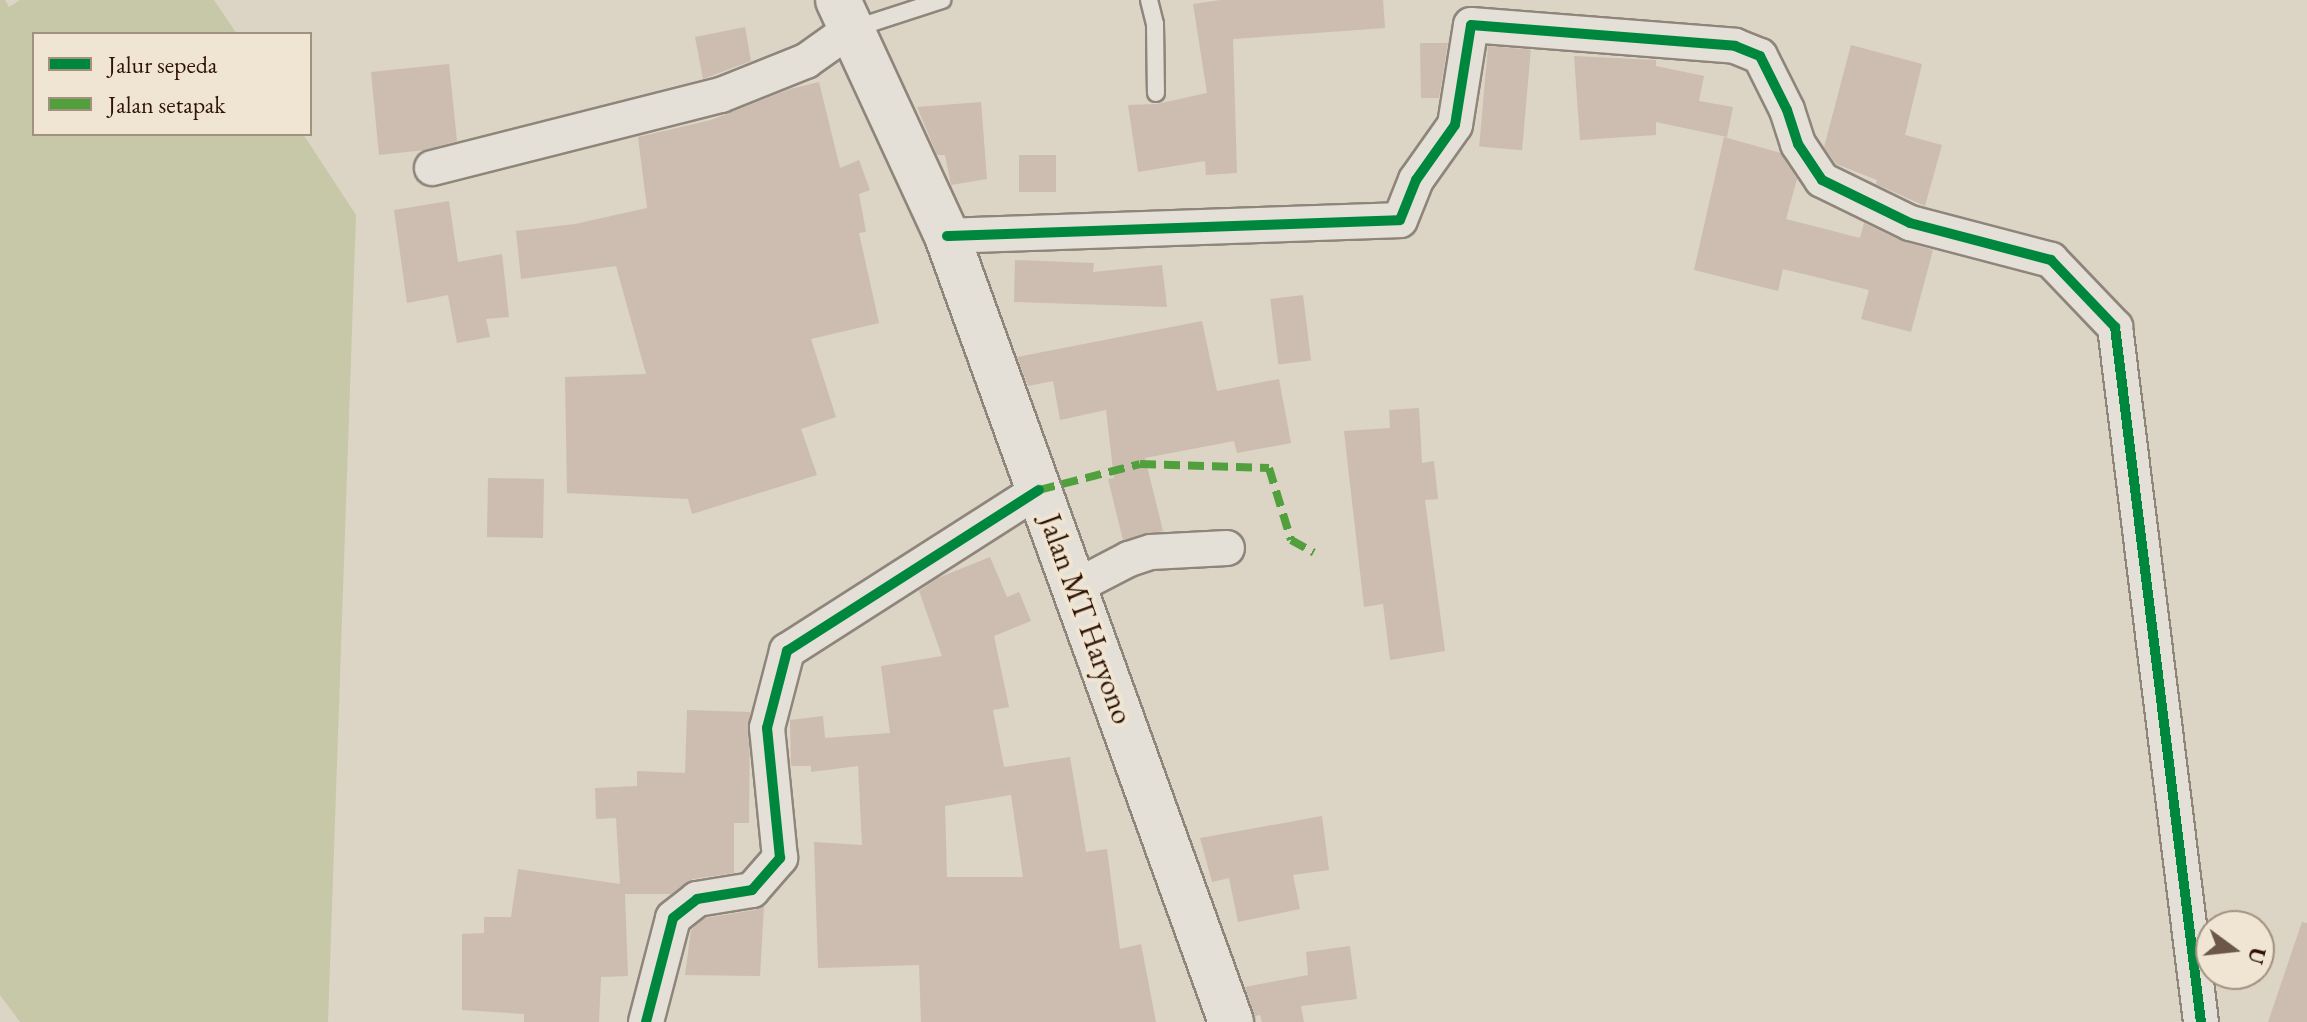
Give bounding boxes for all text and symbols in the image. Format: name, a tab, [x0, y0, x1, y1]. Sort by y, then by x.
legend	[32, 32, 312, 136]
text: Jalur sepeda	[108, 49, 217, 80]
text: Jalan setapak	[108, 89, 226, 120]
street label: Jalan MT Haryono	[1031, 509, 1141, 729]
north arrow	[2195, 910, 2275, 990]
text: U	[2241, 944, 2273, 967]

